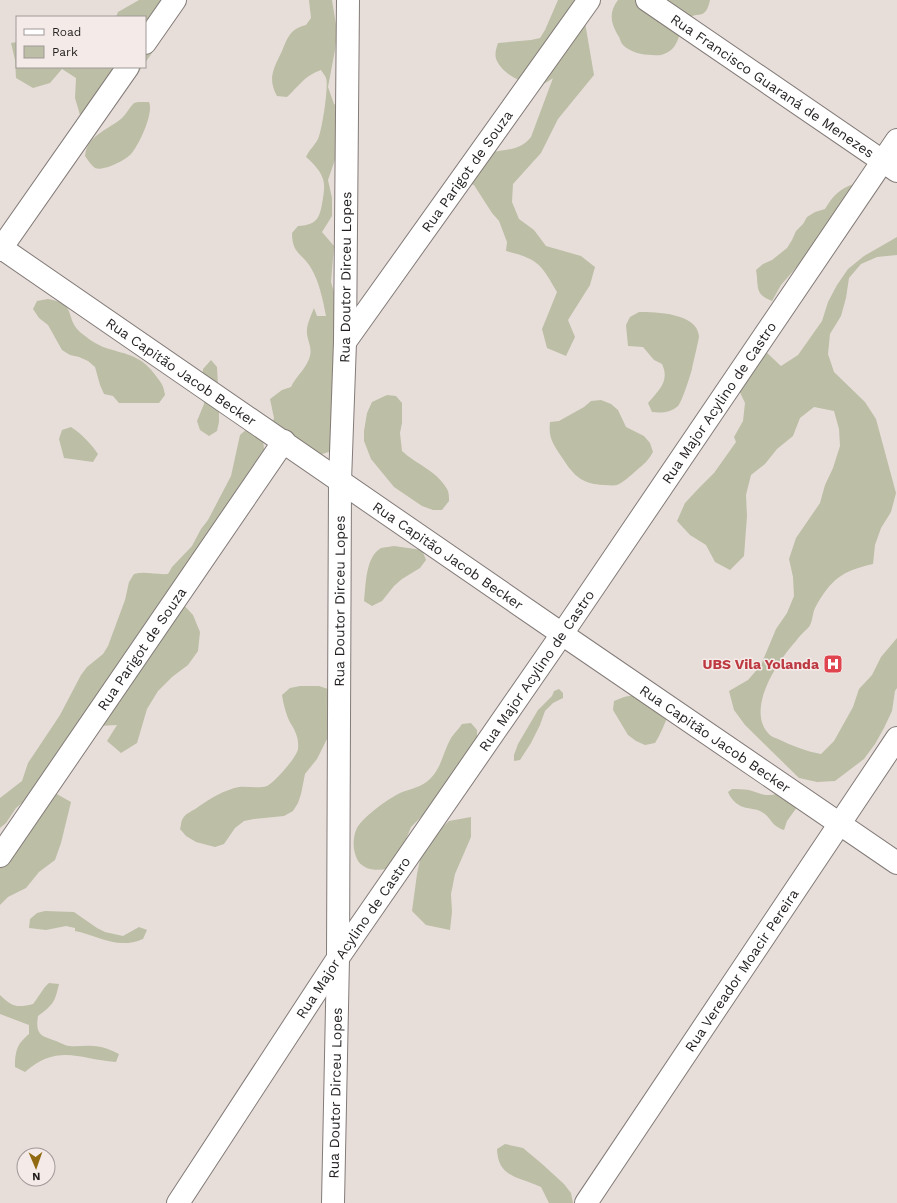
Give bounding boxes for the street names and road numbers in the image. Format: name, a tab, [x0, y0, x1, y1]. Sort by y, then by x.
street label: Rua Francisco Guaraná de Menezes	[668, 11, 877, 161]
street label: Rua Parigot de Souza	[418, 107, 516, 235]
street label: Rua Doutor Dirceu Lopes	[336, 191, 354, 363]
street label: Rua Capitão Jacob Becker	[103, 314, 260, 429]
street label: Rua Major Acylino de Castro	[658, 319, 779, 487]
street label: Rua Capitão Jacob Becker	[370, 498, 526, 613]
street label: Rua Doutor Dirceu Lopes	[331, 515, 348, 687]
street label: Rua Parigot de Souza	[94, 584, 190, 713]
street label: Rua Major Acylino de Castro	[476, 587, 598, 754]
street label: Rua Capitão Jacob Becker	[637, 682, 794, 796]
street label: Rua Major Acylino de Castro	[293, 854, 414, 1021]
street label: Rua Vereador Moacir Pereira	[682, 886, 802, 1055]
street label: Rua Doutor Dirceu Lopes	[325, 1007, 345, 1179]

